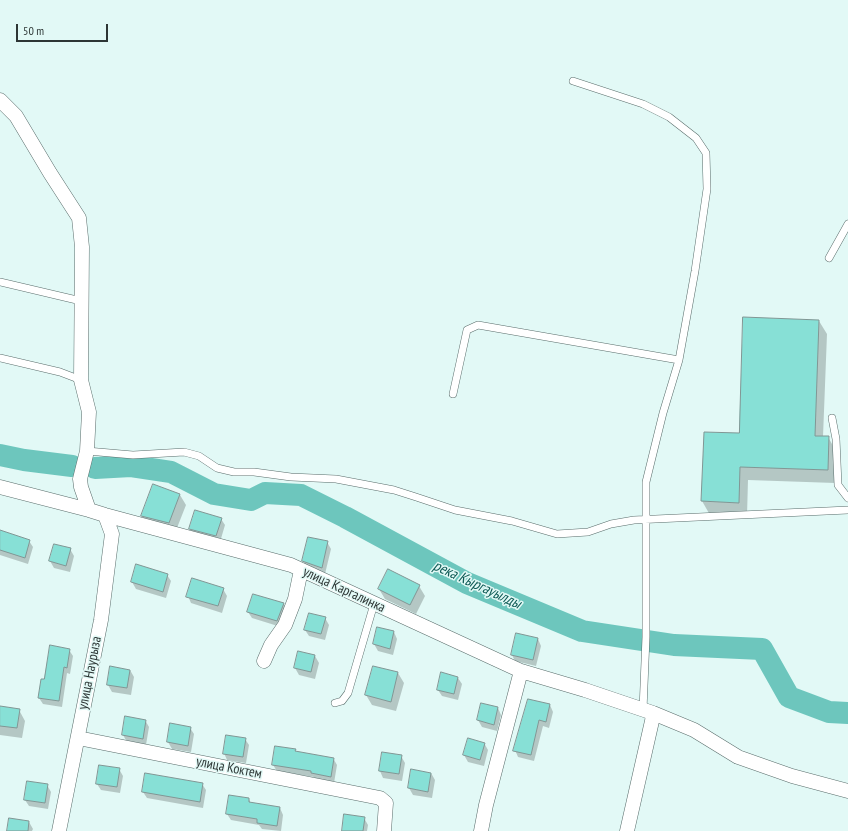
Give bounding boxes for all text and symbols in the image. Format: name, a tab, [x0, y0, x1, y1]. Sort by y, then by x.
scale bar	[18, 16, 110, 42]
text: 50 m	[23, 23, 44, 38]
water label: река Кыргауылды	[430, 557, 524, 613]
street label: улица Каргалинка	[300, 564, 388, 616]
street label: улица Наурыза	[75, 635, 105, 711]
street label: улица Коктем	[195, 753, 263, 783]

